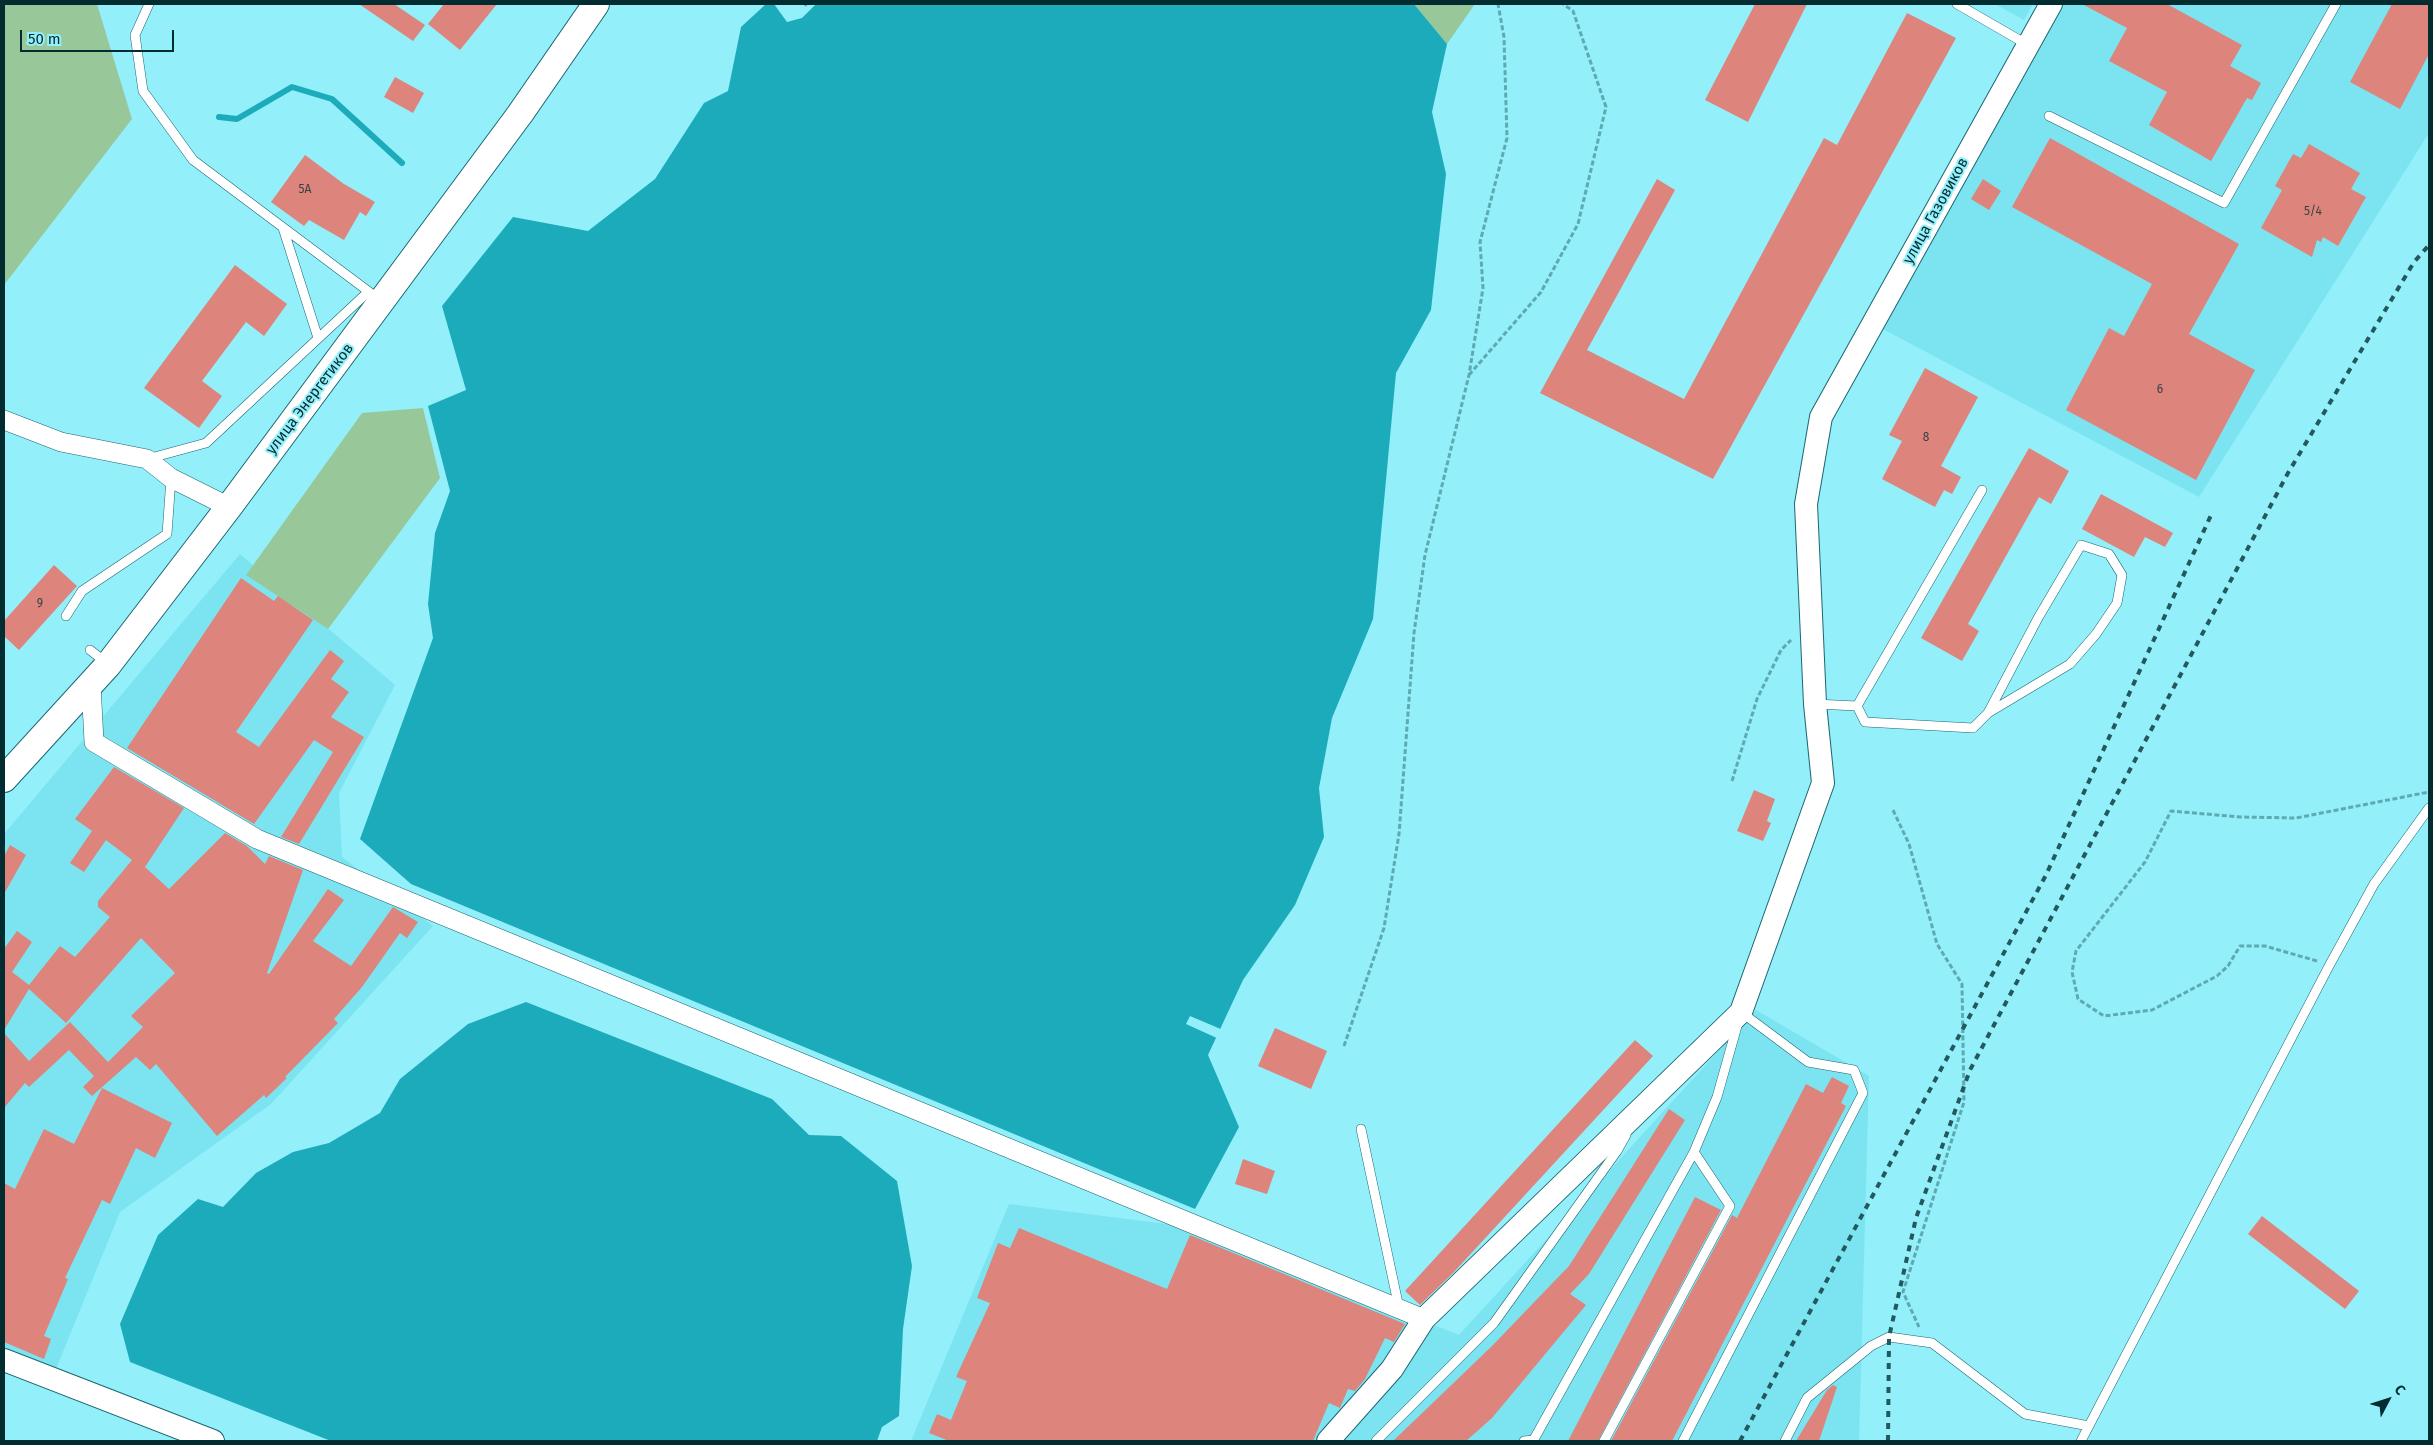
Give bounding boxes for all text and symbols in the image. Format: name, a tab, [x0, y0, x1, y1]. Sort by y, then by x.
scale bar	[22, 20, 176, 52]
text: 50 m	[28, 30, 61, 48]
street label: улица Газовиков	[1899, 155, 1973, 267]
house number: 5А	[299, 183, 311, 197]
house number: 5/4	[2304, 205, 2322, 219]
street label: улица Энергетиков	[262, 340, 358, 458]
house number: 6	[2157, 383, 2163, 397]
house number: 8	[1923, 431, 1929, 445]
house number: 9	[37, 597, 43, 611]
north arrow	[2363, 1375, 2413, 1425]
text: С	[2391, 1381, 2409, 1399]

